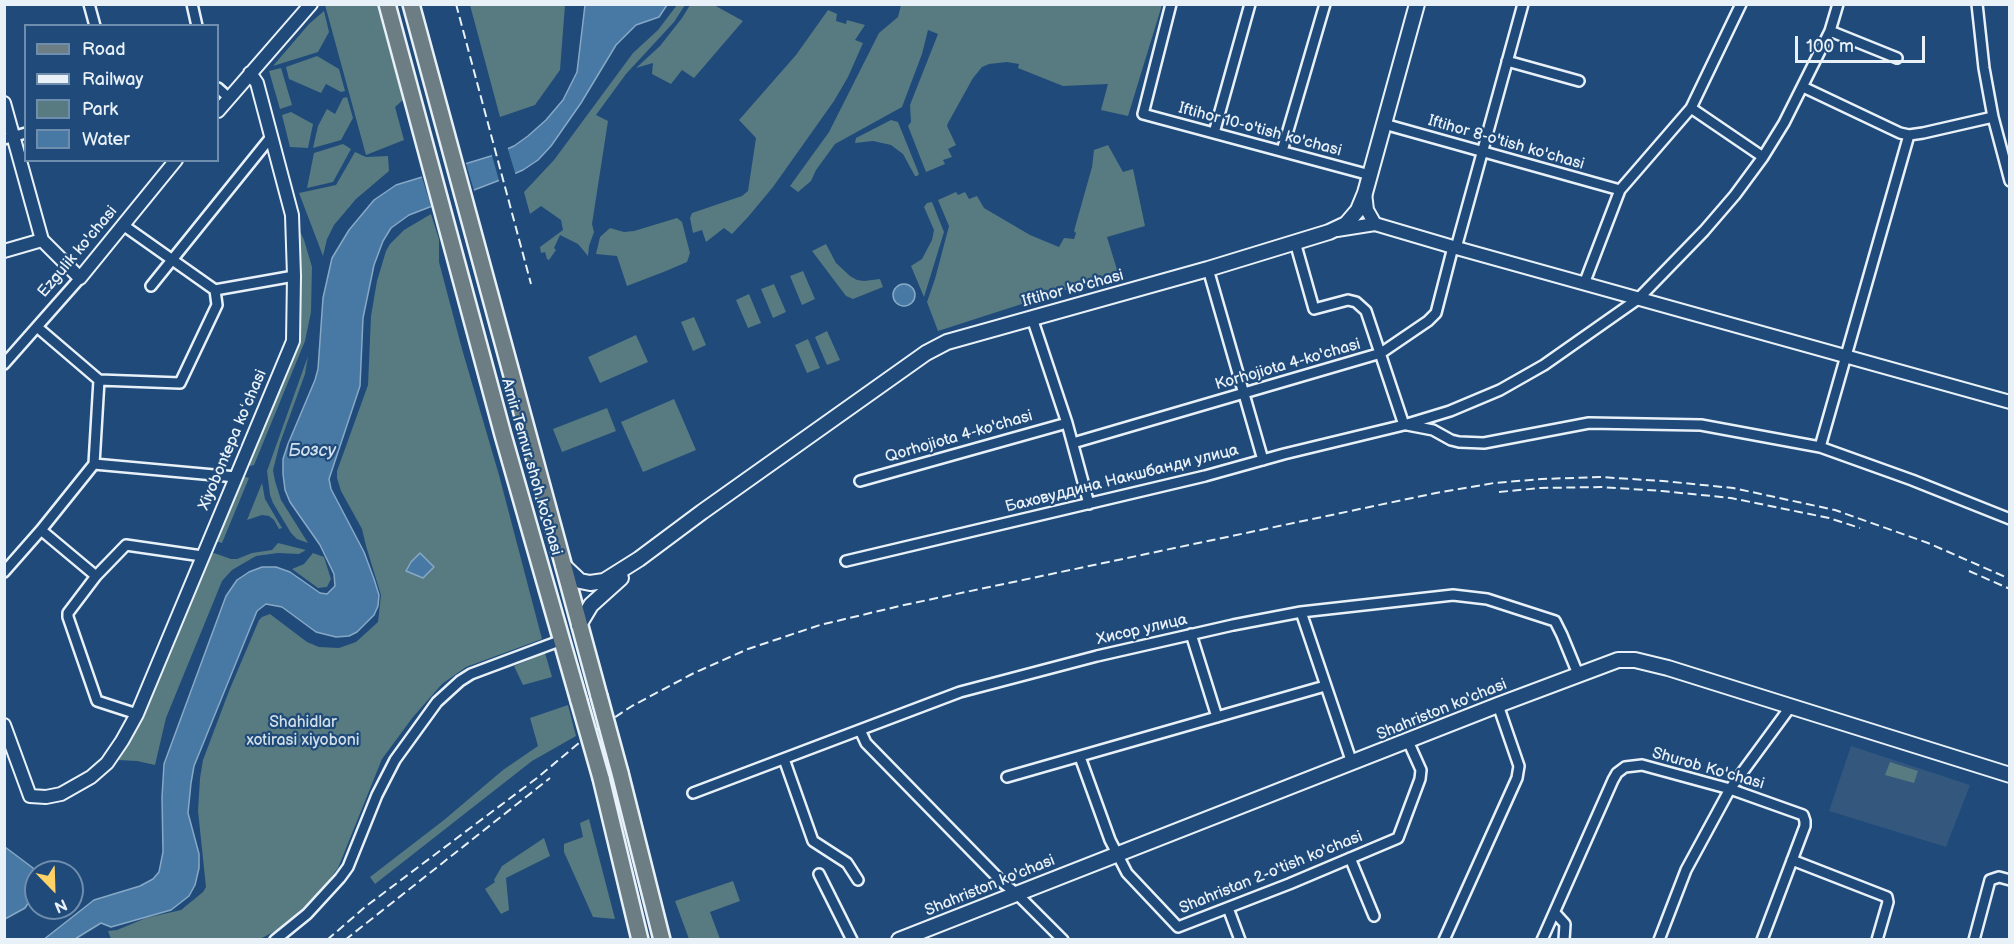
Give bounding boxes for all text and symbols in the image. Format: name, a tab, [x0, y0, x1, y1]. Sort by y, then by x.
legend	[24, 24, 219, 162]
scale bar	[1798, 24, 1928, 62]
text: 100 m	[1806, 36, 1854, 57]
text: Road	[82, 39, 126, 60]
text: Railway	[82, 69, 144, 90]
text: Park	[82, 99, 118, 120]
street label: Iftihor 10-o'tish ko'chasi	[1176, 99, 1344, 161]
street label: Iftihor 8-o'tish ko'chasi	[1426, 111, 1586, 175]
text: Water	[82, 129, 130, 150]
street label: Ezgulik ko'chasi	[34, 202, 122, 302]
street label: Iftihor ko'chasi	[1020, 266, 1126, 312]
street label: Korhojiota 4-ko'chasi	[1213, 335, 1363, 395]
street label: Xiyobontepa koʻchasi	[195, 367, 271, 513]
street label: Amir Temur shoh ko'chasi	[497, 376, 565, 558]
street label: Qorhojiota 4-ko'chasi	[883, 407, 1035, 467]
water label: Бозсу	[288, 440, 336, 462]
street label: Баховуддина Накшбанди улица	[1003, 441, 1241, 517]
street label: Хисор улица	[1095, 610, 1189, 650]
street label: Shahriston ko'chasi	[1374, 675, 1510, 745]
park label: Shahidlar xotirasi xiyoboni	[246, 713, 360, 751]
street label: Shurob Ko'chasi	[1650, 744, 1766, 794]
street label: Shahristan 2-o'tish ko'chasi	[1177, 827, 1365, 919]
street label: Shahriston ko'chasi	[922, 851, 1058, 921]
north arrow	[24, 860, 84, 920]
text: N	[51, 894, 70, 916]

